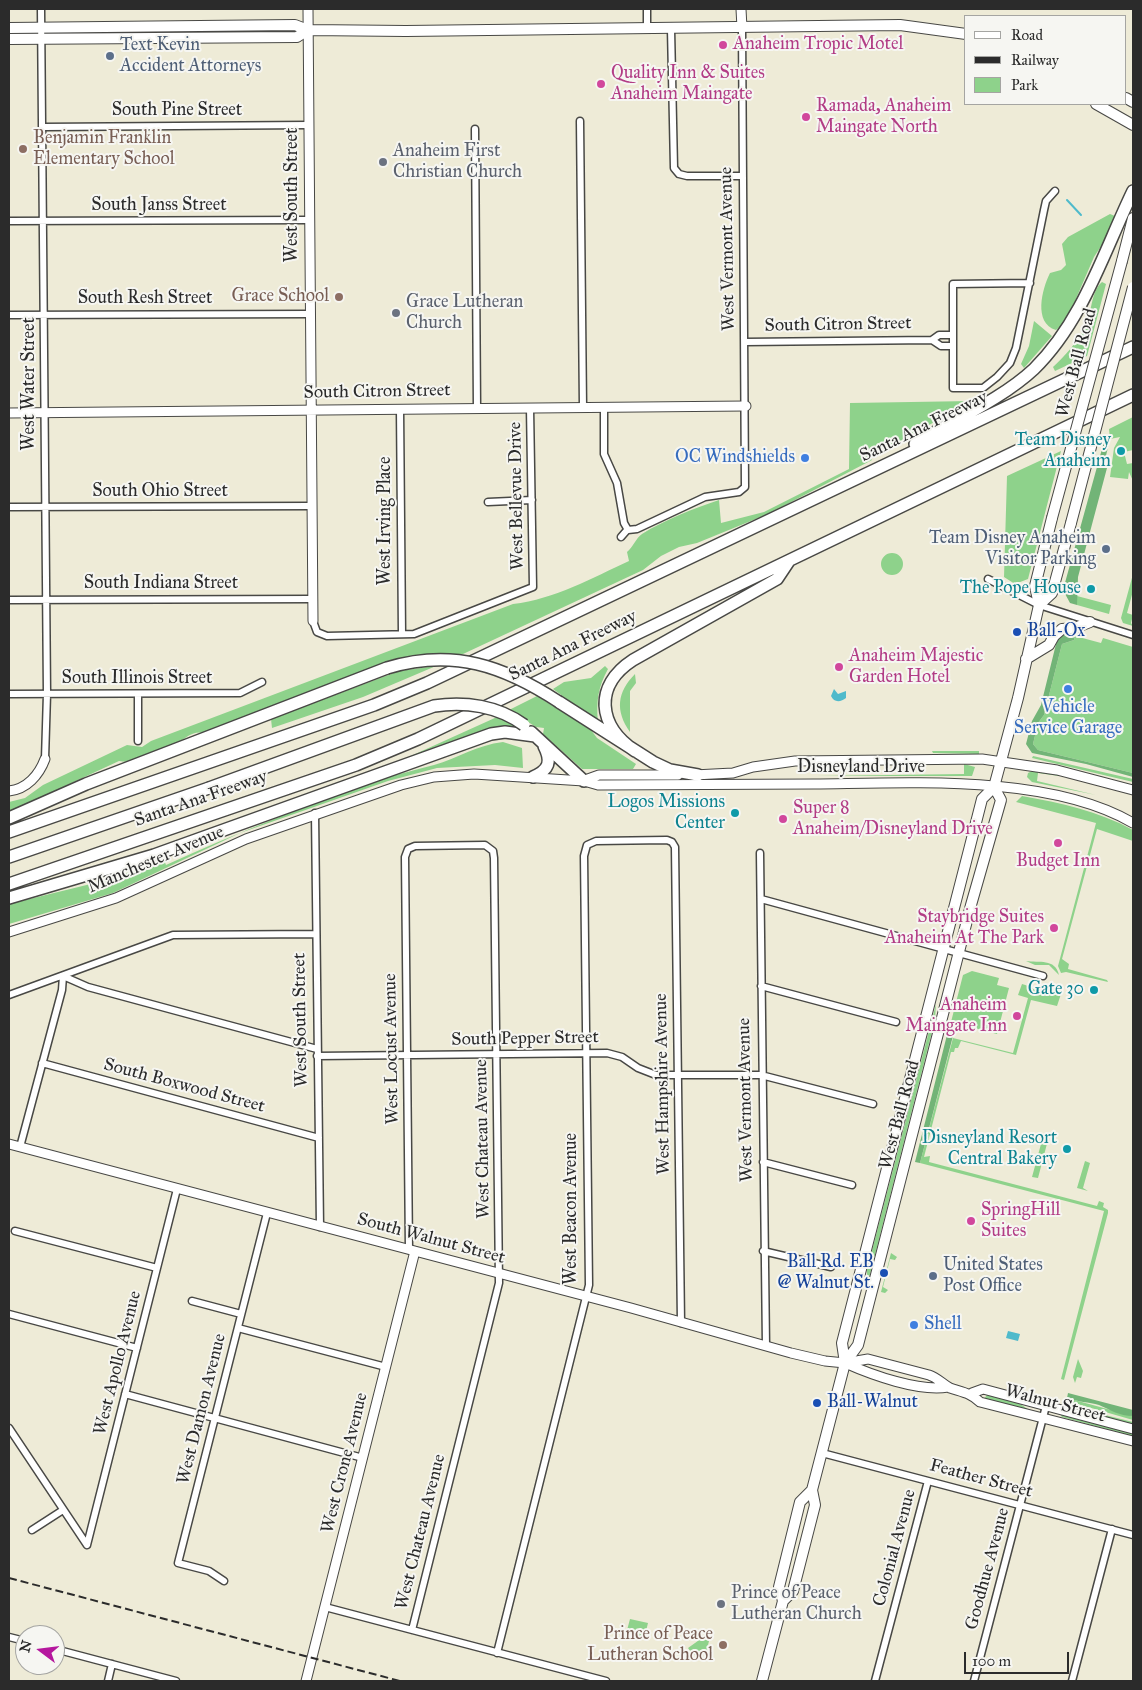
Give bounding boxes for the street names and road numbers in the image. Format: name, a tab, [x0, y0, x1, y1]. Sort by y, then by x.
street label: South Pine Street	[112, 100, 242, 122]
street label: West South Street	[282, 128, 304, 262]
street label: West Vermont Avenue	[716, 167, 740, 331]
street label: South Janss Street	[91, 195, 227, 217]
street label: South Resh Street	[78, 288, 212, 310]
street label: West Ball Road	[1052, 306, 1102, 420]
street label: South Citron Street	[764, 313, 912, 337]
street label: West Water Street	[19, 317, 41, 451]
street label: South Citron Street	[303, 380, 451, 404]
street label: Santa Ana Freeway	[857, 387, 991, 467]
street label: West Bellevue Drive	[505, 422, 529, 570]
street label: West Irving Place	[375, 457, 397, 585]
street label: South Ohio Street	[92, 481, 228, 503]
street label: South Indiana Street	[84, 573, 238, 595]
street label: Santa Ana Freeway	[506, 606, 640, 686]
street label: South Illinois Street	[62, 668, 212, 690]
street label: Disneyland Drive	[797, 757, 925, 779]
street label: Santa Ana Freeway	[132, 766, 270, 832]
street label: Manchester Avenue	[85, 822, 227, 898]
street label: West South Street	[289, 952, 313, 1088]
street label: West Locust Avenue	[380, 973, 404, 1125]
street label: West Hampshire Avenue	[651, 993, 675, 1175]
street label: West Vermont Avenue	[734, 1018, 758, 1182]
street label: South Pepper Street	[451, 1027, 599, 1051]
street label: South Boxwood Street	[101, 1054, 267, 1118]
street label: West Ball Road	[875, 1058, 925, 1172]
street label: West Chateau Avenue	[471, 1059, 495, 1219]
street label: West Beacon Avenue	[561, 1133, 583, 1285]
street label: South Walnut Street	[355, 1209, 507, 1269]
street label: West Apollo Avenue	[90, 1289, 146, 1437]
street label: West Damon Avenue	[173, 1331, 231, 1487]
street label: Walnut Street	[1003, 1380, 1107, 1428]
street label: West Crone Avenue	[317, 1391, 373, 1535]
street label: West Chateau Avenue	[391, 1452, 451, 1612]
street label: Feather Street	[927, 1455, 1035, 1503]
street label: Colonial Avenue	[869, 1487, 921, 1609]
street label: Goodhue Avenue	[961, 1506, 1015, 1632]

